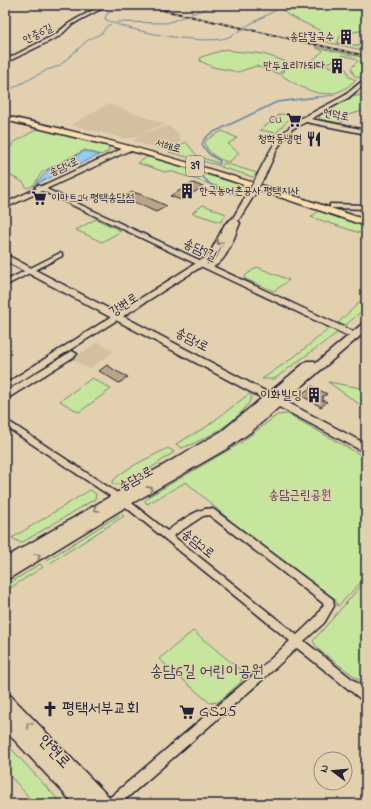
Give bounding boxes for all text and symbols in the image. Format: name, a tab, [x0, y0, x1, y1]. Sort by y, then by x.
street label: 안중6길	[20, 20, 56, 48]
building icon: 송담칼국수	[337, 28, 355, 46]
place label: 송담칼국수	[290, 29, 334, 45]
building icon: 만두요리가되다	[328, 57, 346, 75]
place label: 만두요리가되다	[263, 58, 325, 74]
street label: 현덕로	[321, 105, 351, 125]
supermarket icon: CU	[285, 111, 303, 129]
place label: CU	[269, 112, 282, 128]
restaurant icon: 청학동냉면	[305, 130, 323, 148]
place label: 청학동냉면	[258, 131, 302, 147]
street label: 서해로	[153, 135, 183, 157]
street label: 송담4로	[47, 153, 82, 181]
road number: 39	[186, 156, 204, 176]
building icon: 한국농어촌공사 평택지사	[178, 182, 196, 200]
place label: 한국농어촌공사 평택지사	[199, 183, 299, 199]
supermarket icon: 이마트24 평택송담점	[30, 189, 48, 207]
place label: 이마트24 평택송담점	[51, 190, 135, 206]
street label: 송담9길	[180, 234, 220, 266]
one-way arrow	[217, 238, 224, 245]
street label: 강변로	[106, 288, 142, 322]
street label: 송담1로	[172, 323, 212, 357]
place label: 이화빌딩	[260, 386, 302, 405]
building icon: 이화빌딩	[305, 386, 323, 404]
street label: 송담3로	[115, 462, 157, 496]
one-way arrow	[145, 486, 153, 493]
park label: 송담근린공원	[269, 486, 331, 505]
one-way arrow	[93, 504, 100, 511]
street label: 송담2로	[177, 525, 219, 563]
one-way arrow	[34, 553, 41, 560]
park label: 송담6길 어린이공원	[150, 660, 264, 684]
place label: 평택서부교회	[62, 697, 139, 721]
church icon: 평택서부교회	[41, 700, 59, 718]
place label: GS25	[199, 700, 236, 724]
supermarket icon: GS25	[178, 703, 196, 721]
one-way arrow	[26, 722, 34, 730]
street label: 안현로	[32, 730, 76, 774]
north arrow	[313, 751, 353, 791]
text: N	[316, 763, 333, 774]

